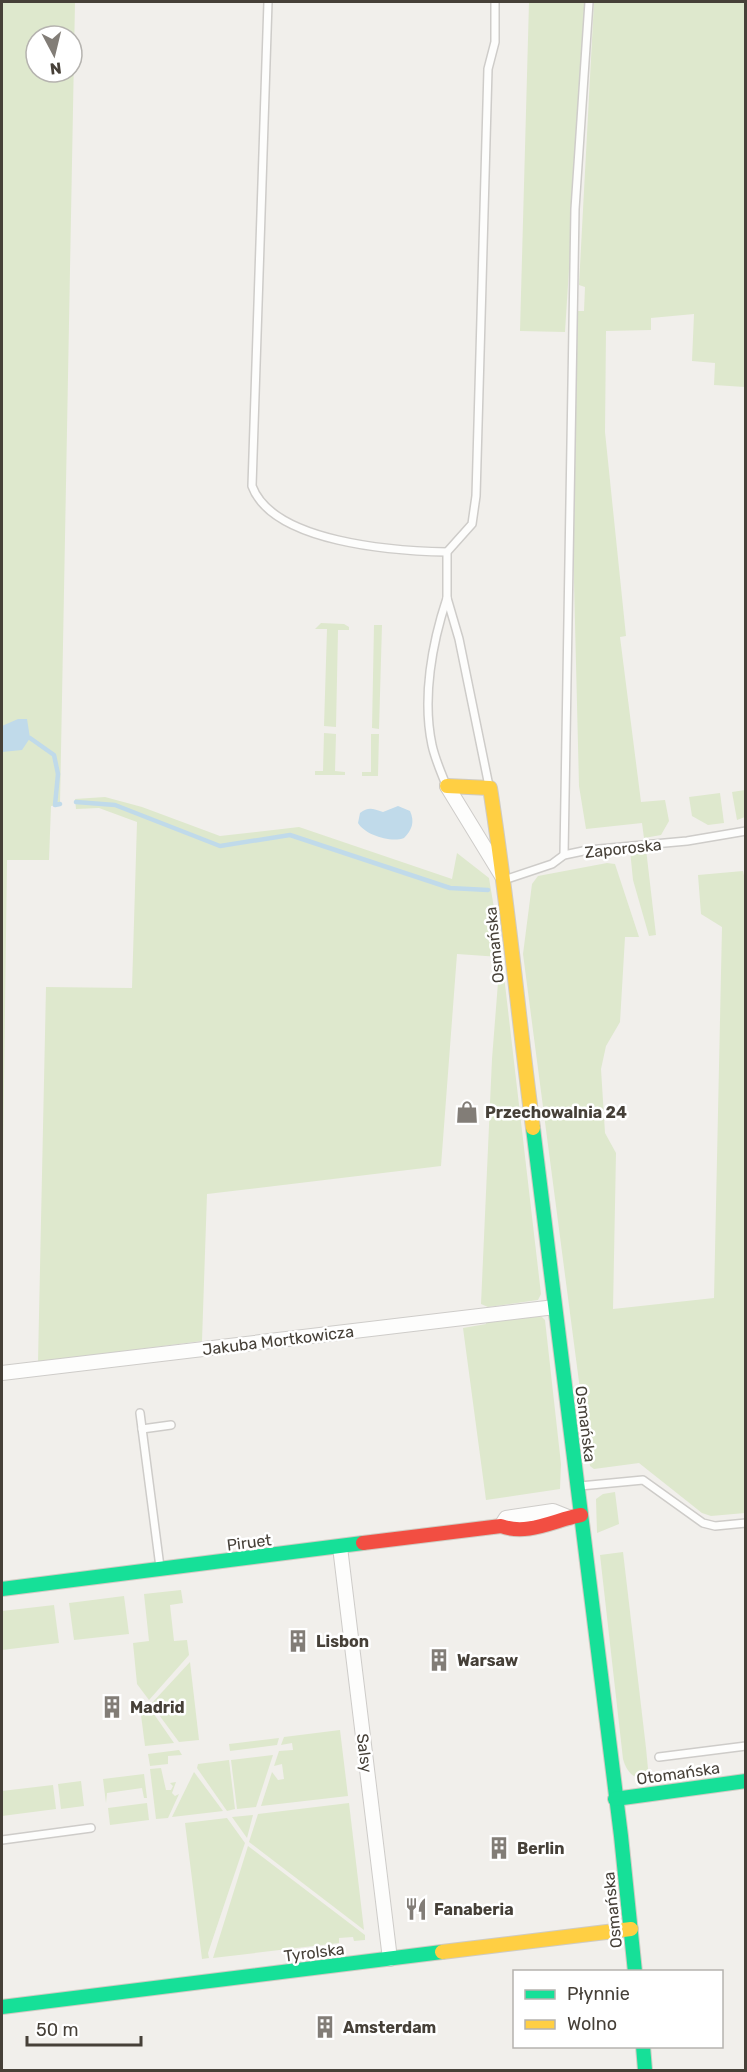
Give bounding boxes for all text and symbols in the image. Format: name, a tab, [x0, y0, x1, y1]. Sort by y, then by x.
north arrow	[24, 24, 84, 84]
text: N	[49, 58, 63, 79]
street label: Zaporoska	[584, 835, 663, 862]
street label: Osmańska	[481, 906, 508, 984]
shop icon: Przechowalnia 24	[454, 1099, 480, 1125]
place label: Przechowalnia 24	[485, 1103, 627, 1122]
street label: Jakuba Mortkowicza	[201, 1322, 355, 1359]
street label: Osmańska	[571, 1385, 600, 1463]
street label: Piruet	[226, 1530, 273, 1555]
building icon: Lisbon	[285, 1628, 311, 1654]
place label: Lisbon	[316, 1632, 369, 1651]
building icon: Warsaw	[426, 1647, 452, 1673]
place label: Warsaw	[457, 1651, 519, 1670]
building icon: Madrid	[99, 1694, 125, 1720]
place label: Madrid	[130, 1698, 185, 1717]
street label: Salsy	[353, 1732, 376, 1774]
street label: Otomańska	[635, 1758, 721, 1789]
building icon: Berlin	[486, 1835, 512, 1861]
place label: Berlin	[517, 1839, 564, 1858]
street label: Osmańska	[599, 1871, 626, 1949]
restaurant icon: Fanaberia	[403, 1896, 429, 1922]
place label: Fanaberia	[434, 1900, 514, 1919]
street label: Tyrolska	[283, 1939, 345, 1966]
legend	[513, 1970, 723, 2048]
text: Płynnie	[567, 1983, 630, 2005]
scale bar	[27, 2009, 141, 2047]
text: Wolno	[567, 2013, 617, 2035]
building icon: Amsterdam	[312, 2014, 338, 2040]
place label: Amsterdam	[343, 2018, 436, 2037]
text: 50 m	[36, 2019, 79, 2041]

